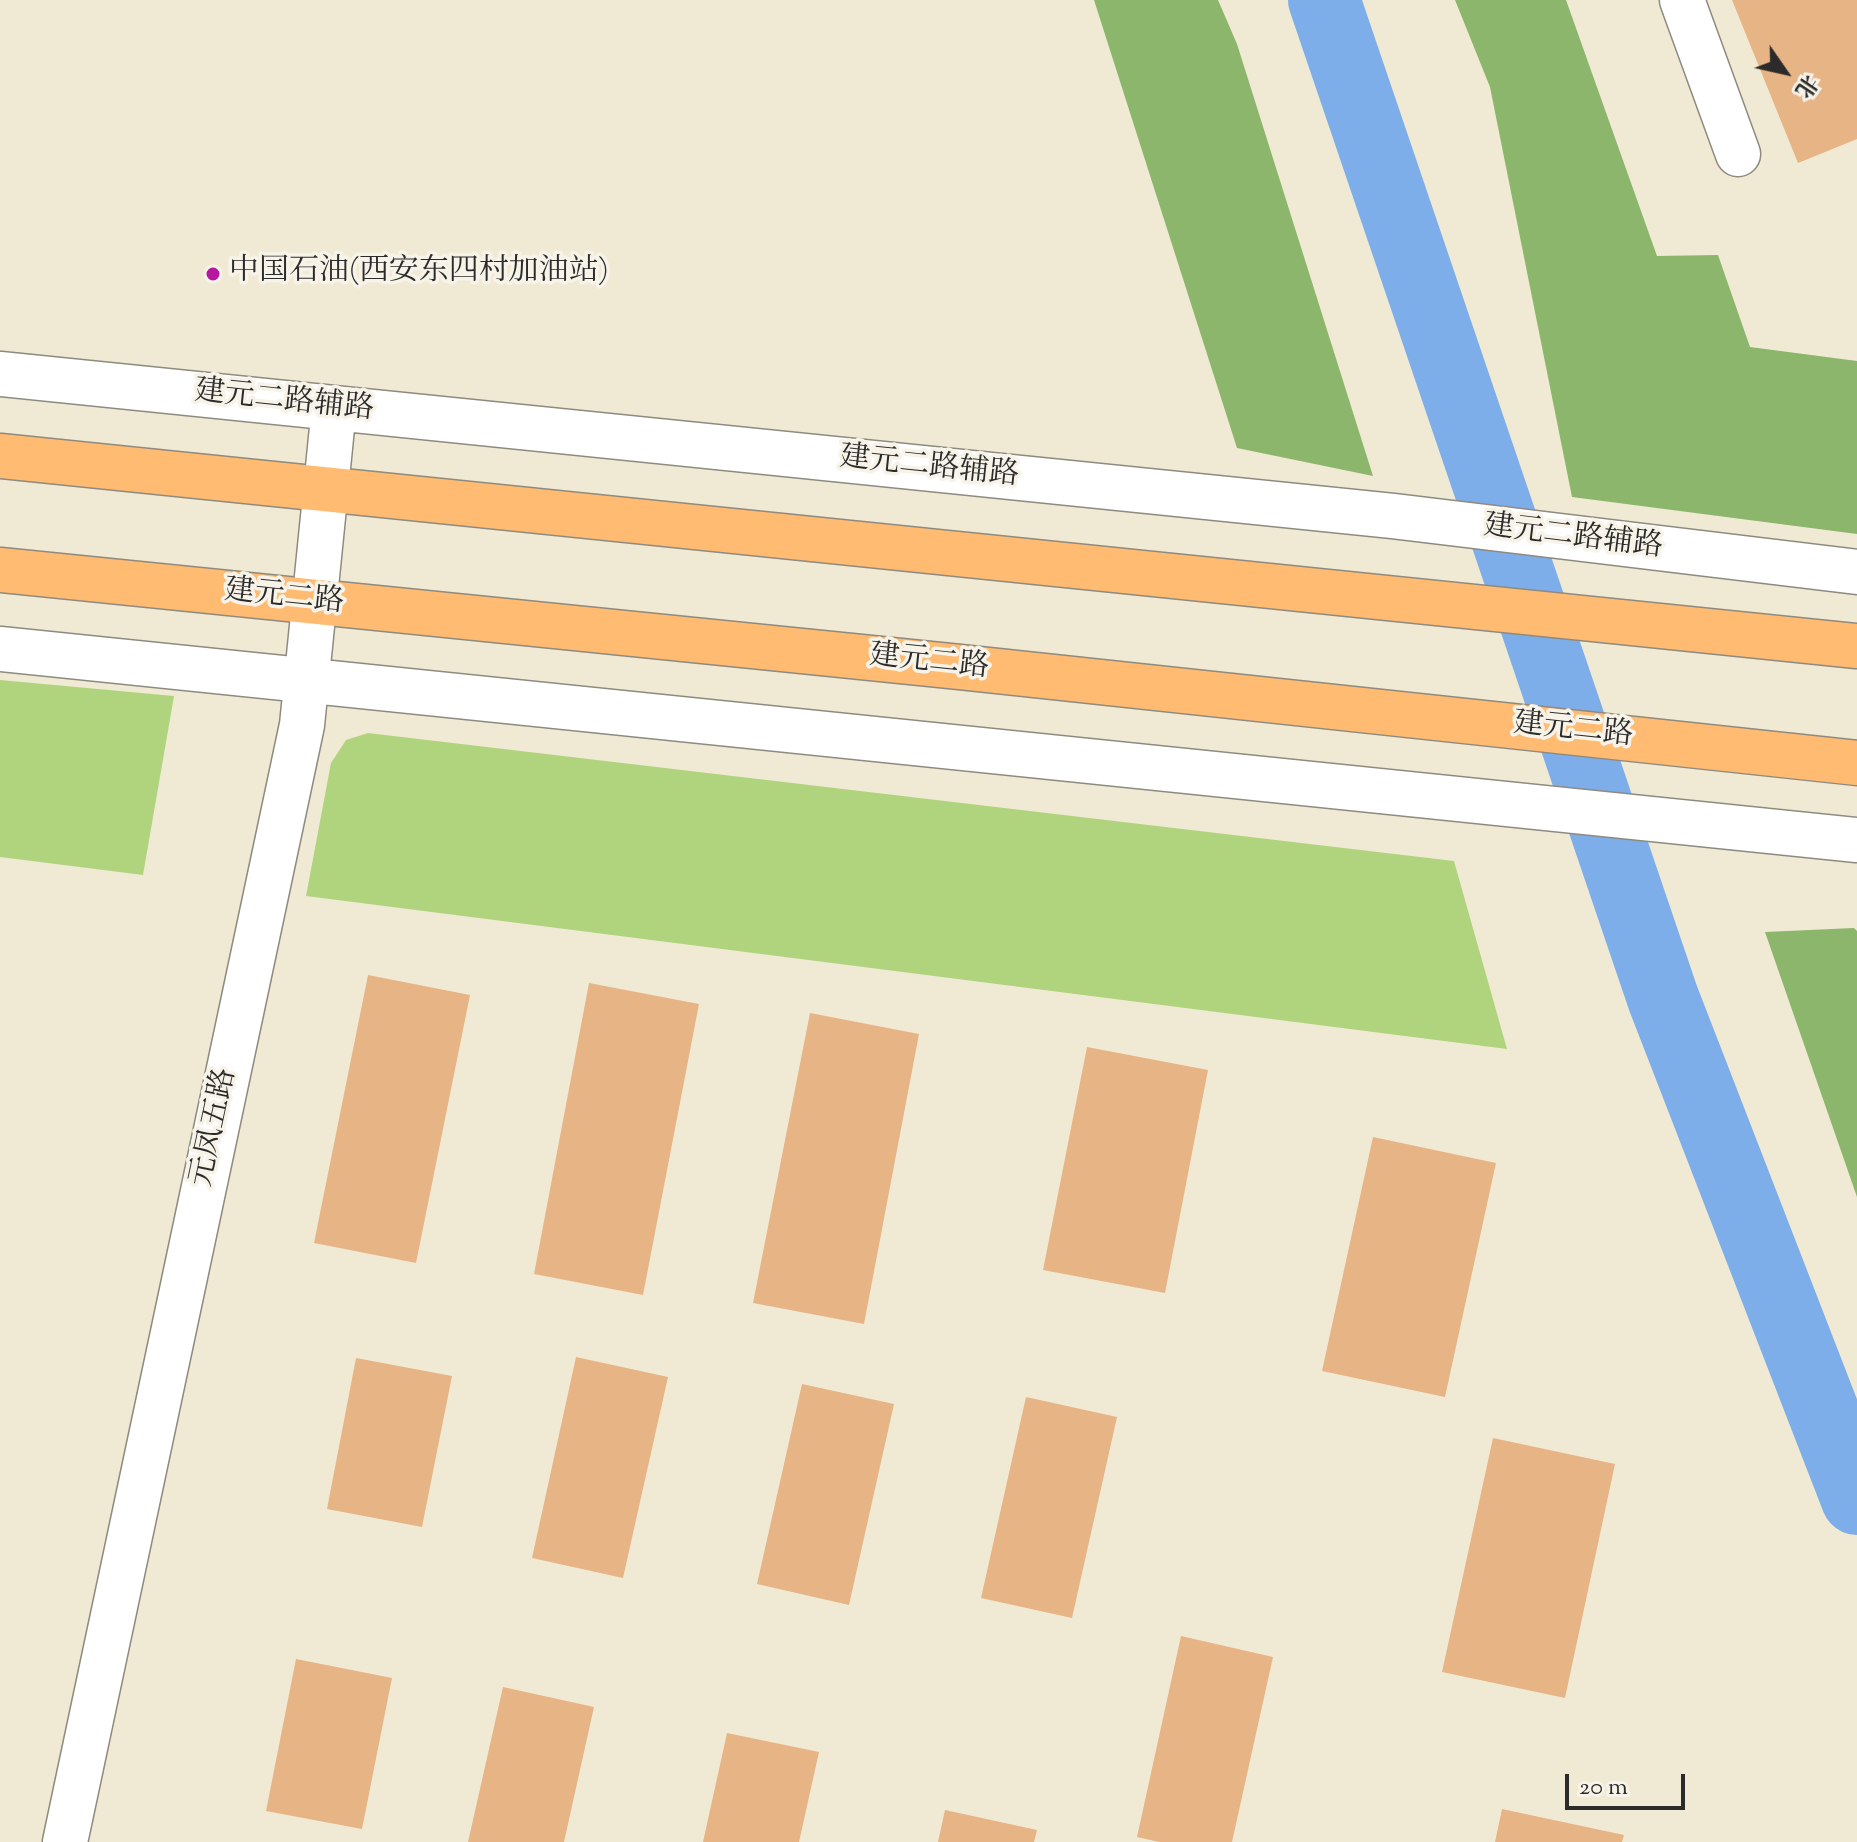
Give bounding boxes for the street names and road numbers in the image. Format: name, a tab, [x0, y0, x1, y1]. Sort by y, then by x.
street label: 建元二路辅路	[193, 376, 375, 430]
street label: 建元二路辅路	[838, 442, 1020, 496]
street label: 建元二路辅路	[1481, 510, 1665, 568]
street label: 建元二路	[222, 575, 346, 623]
street label: 建元二路	[867, 640, 991, 688]
street label: 建元二路	[1511, 708, 1635, 756]
street label: 元凤五路	[186, 1066, 246, 1190]

